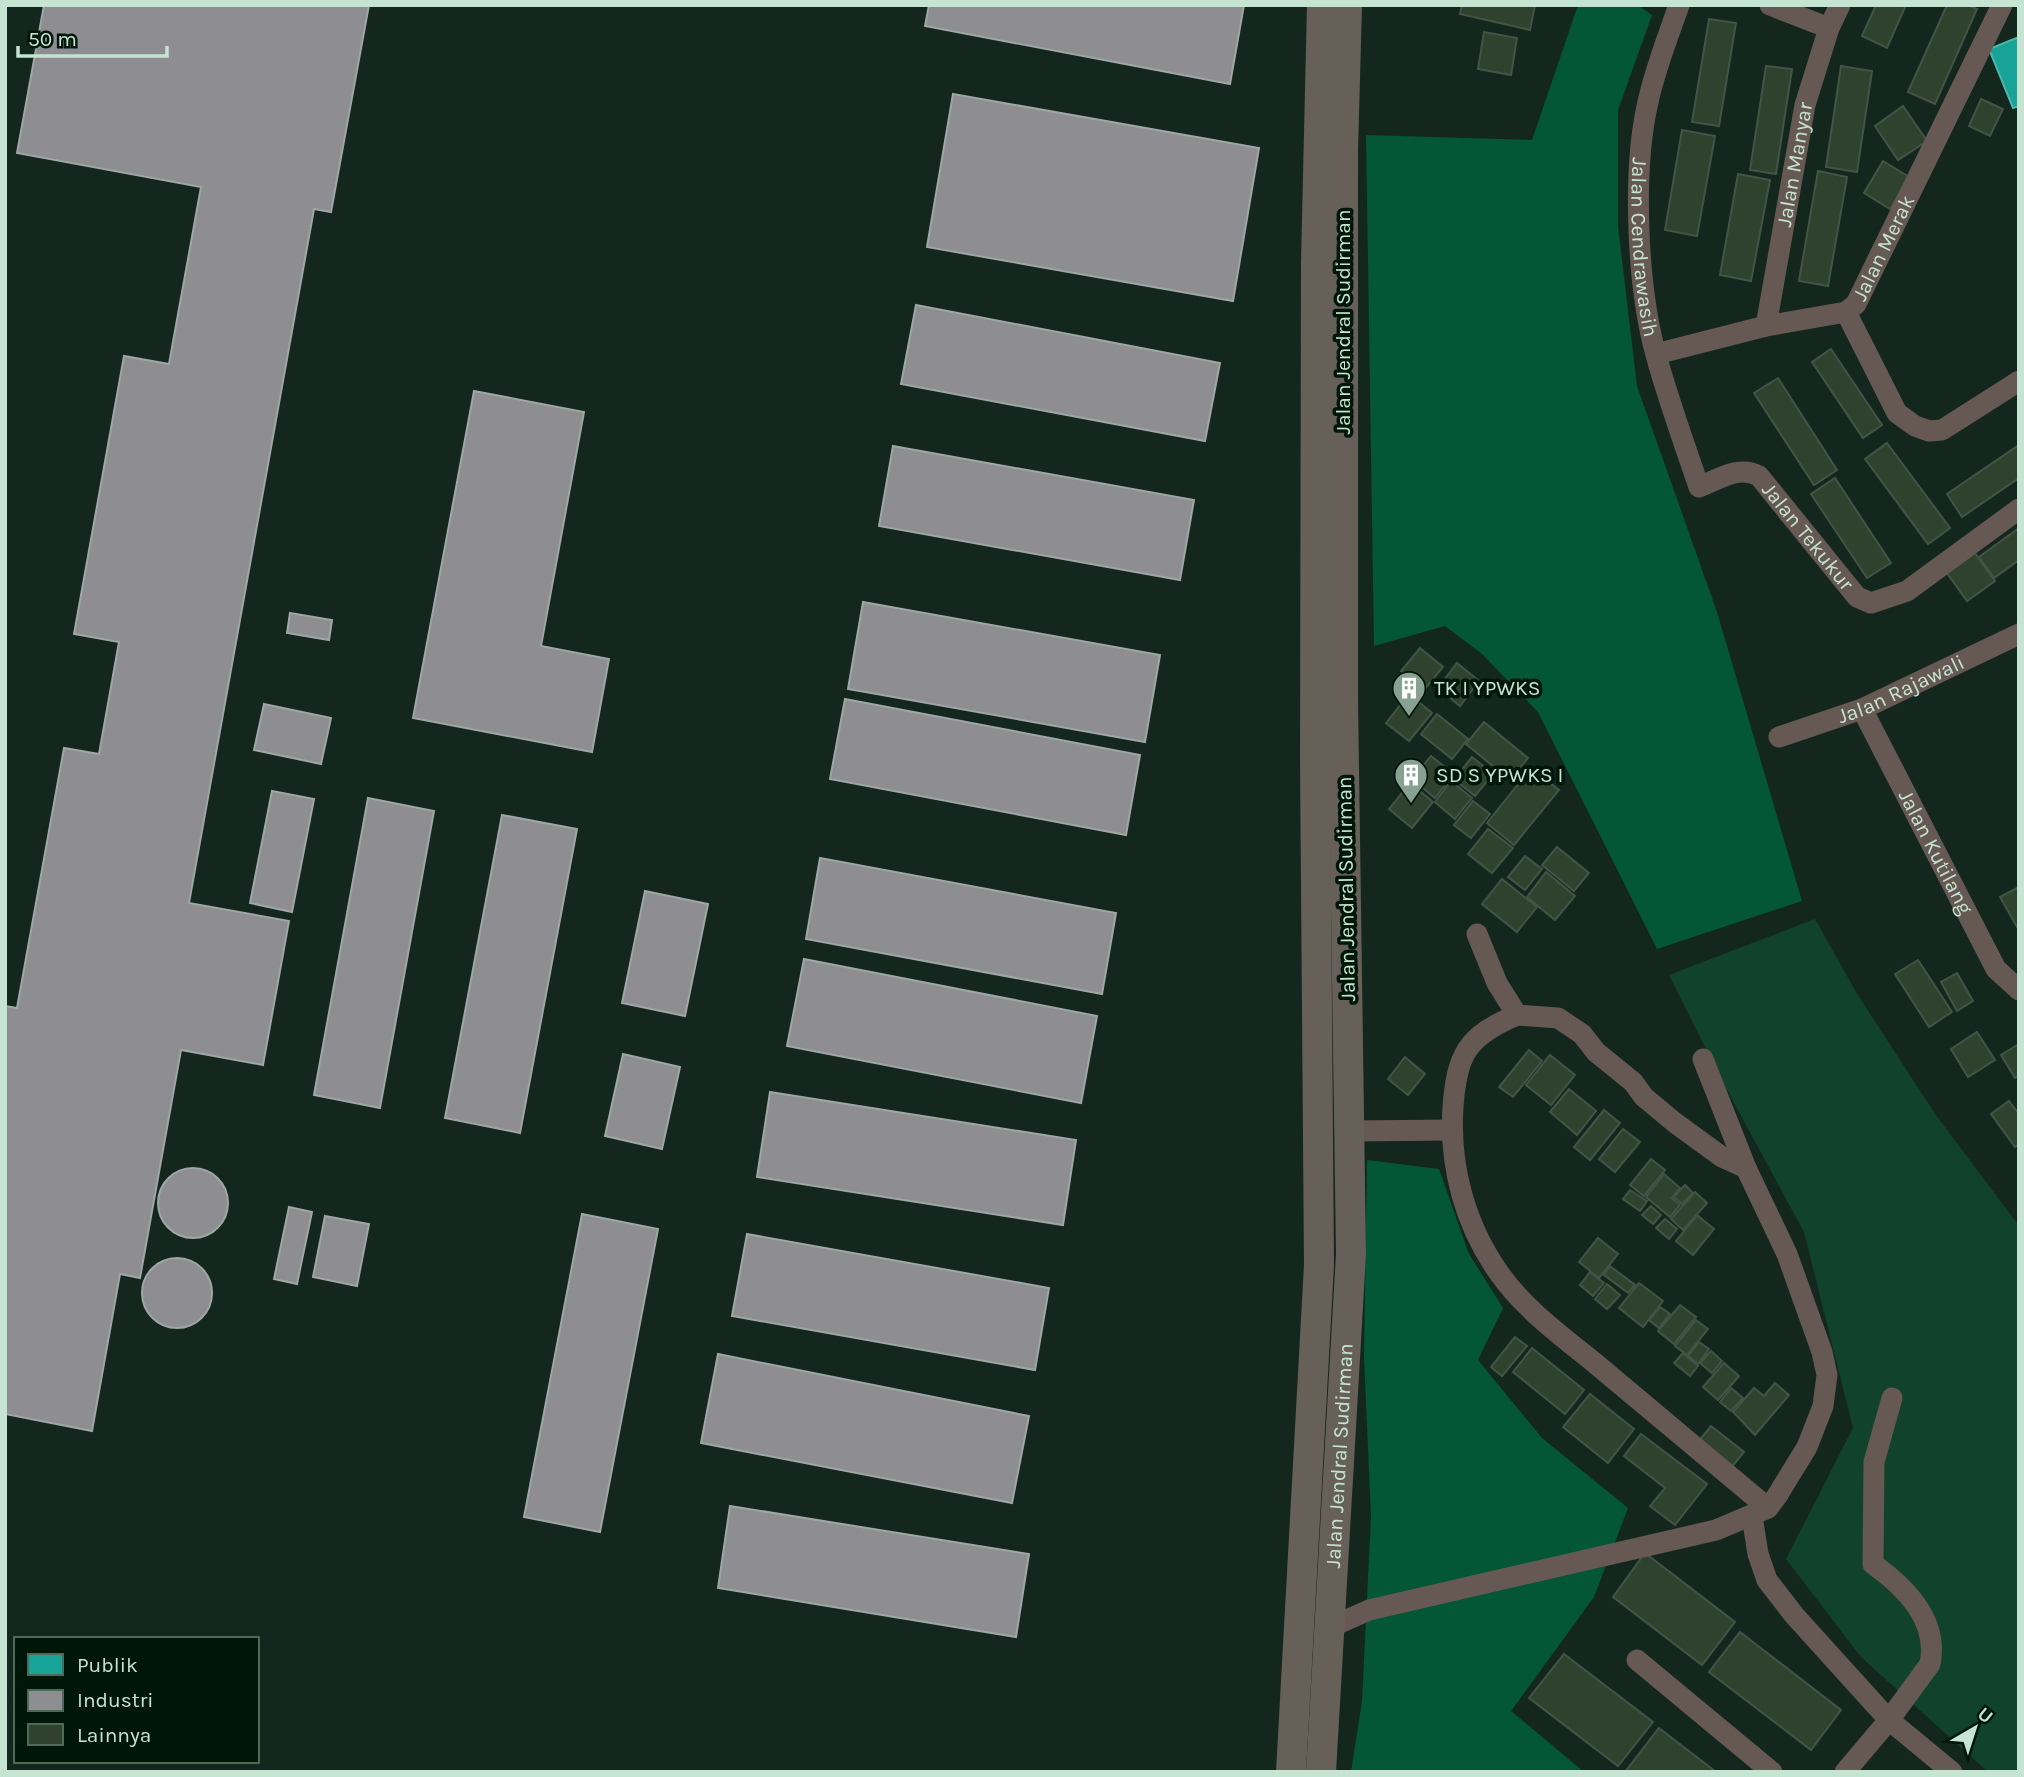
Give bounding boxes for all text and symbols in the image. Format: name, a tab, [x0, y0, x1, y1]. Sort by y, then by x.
scale bar	[18, 14, 166, 58]
text: 50 m	[28, 27, 77, 51]
street label: Jalan Manyar	[1772, 100, 1817, 229]
street label: Jalan Cendrawasih	[1626, 157, 1663, 339]
street label: Jalan Merak	[1847, 191, 1919, 305]
street label: Jalan Jendral Sudirman	[1331, 209, 1355, 435]
street label: Jalan Tekukur	[1757, 478, 1859, 595]
street label: Jalan Rajawali	[1835, 650, 1968, 728]
building icon: TK I YPWKS	[1390, 669, 1428, 718]
place label: TK I YPWKS	[1434, 676, 1541, 700]
building icon: SD S YPWKS I	[1392, 756, 1430, 805]
place label: SD S YPWKS I	[1436, 763, 1563, 787]
street label: Jalan Jendral Sudirman	[1332, 776, 1360, 1002]
street label: Jalan Kutilang	[1894, 786, 1978, 919]
street label: Jalan Jendral Sudirman	[1321, 1342, 1358, 1569]
legend	[14, 1637, 259, 1763]
text: Publik	[77, 1653, 138, 1677]
text: Industri	[77, 1688, 154, 1712]
north arrow	[1940, 1693, 2010, 1763]
text: U	[1973, 1703, 1997, 1728]
text: Lainnya	[77, 1723, 151, 1747]

